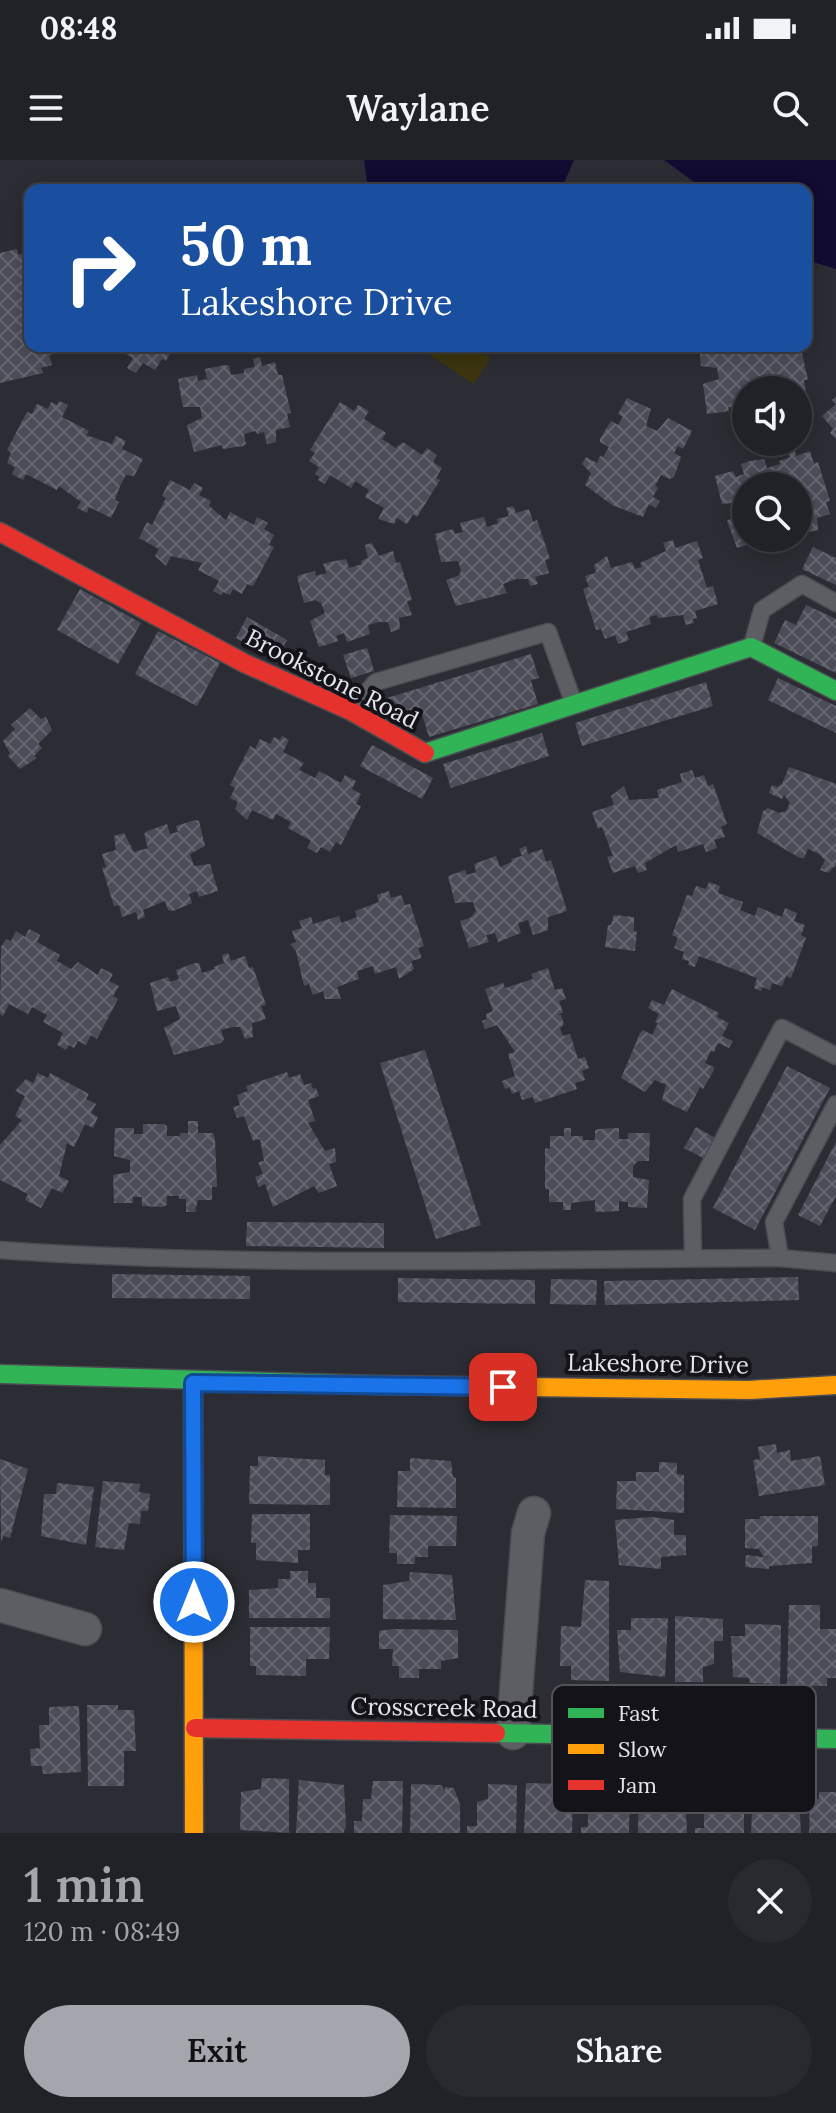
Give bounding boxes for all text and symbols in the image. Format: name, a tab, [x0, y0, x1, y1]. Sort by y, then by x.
text: 08:48	[40, 9, 117, 47]
text: Waylane	[346, 85, 490, 131]
icon: menu	[24, 86, 68, 130]
icon: search	[768, 86, 812, 130]
text: 50 m	[180, 209, 312, 280]
icon: right	[48, 216, 152, 320]
text: Lakeshore Drive	[180, 279, 452, 325]
map controls	[732, 376, 812, 552]
button: sound	[732, 376, 812, 456]
button: search	[732, 472, 812, 552]
street label: Brookstone Road	[241, 622, 424, 735]
street label: Lakeshore Drive	[567, 1346, 749, 1381]
pin	[469, 1353, 537, 1421]
icon: arrive	[481, 1365, 525, 1409]
position arrow	[152, 1560, 236, 1644]
legend	[552, 1685, 816, 1813]
street label: Crosscreek Road	[350, 1690, 538, 1725]
text: Fast	[618, 1699, 660, 1727]
text: Slow	[618, 1735, 667, 1763]
text: Jam	[617, 1771, 657, 1799]
text: 1 min	[24, 1854, 144, 1915]
button: close	[728, 1859, 812, 1943]
text: 120 m · 08:49	[24, 1915, 180, 1948]
button: Exit	[24, 2005, 410, 2097]
button: Share	[426, 2005, 812, 2097]

